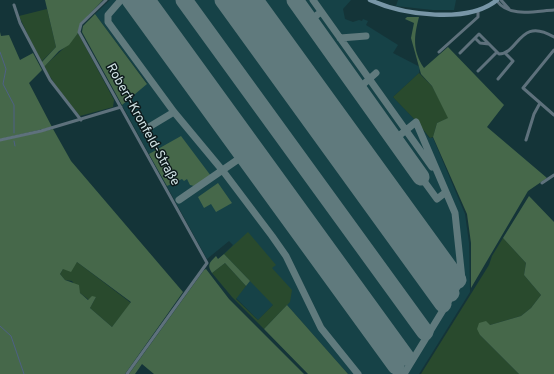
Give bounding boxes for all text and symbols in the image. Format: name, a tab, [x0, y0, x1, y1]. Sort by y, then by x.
street label: Robert-Kronfeld-Straße	[102, 61, 182, 189]

